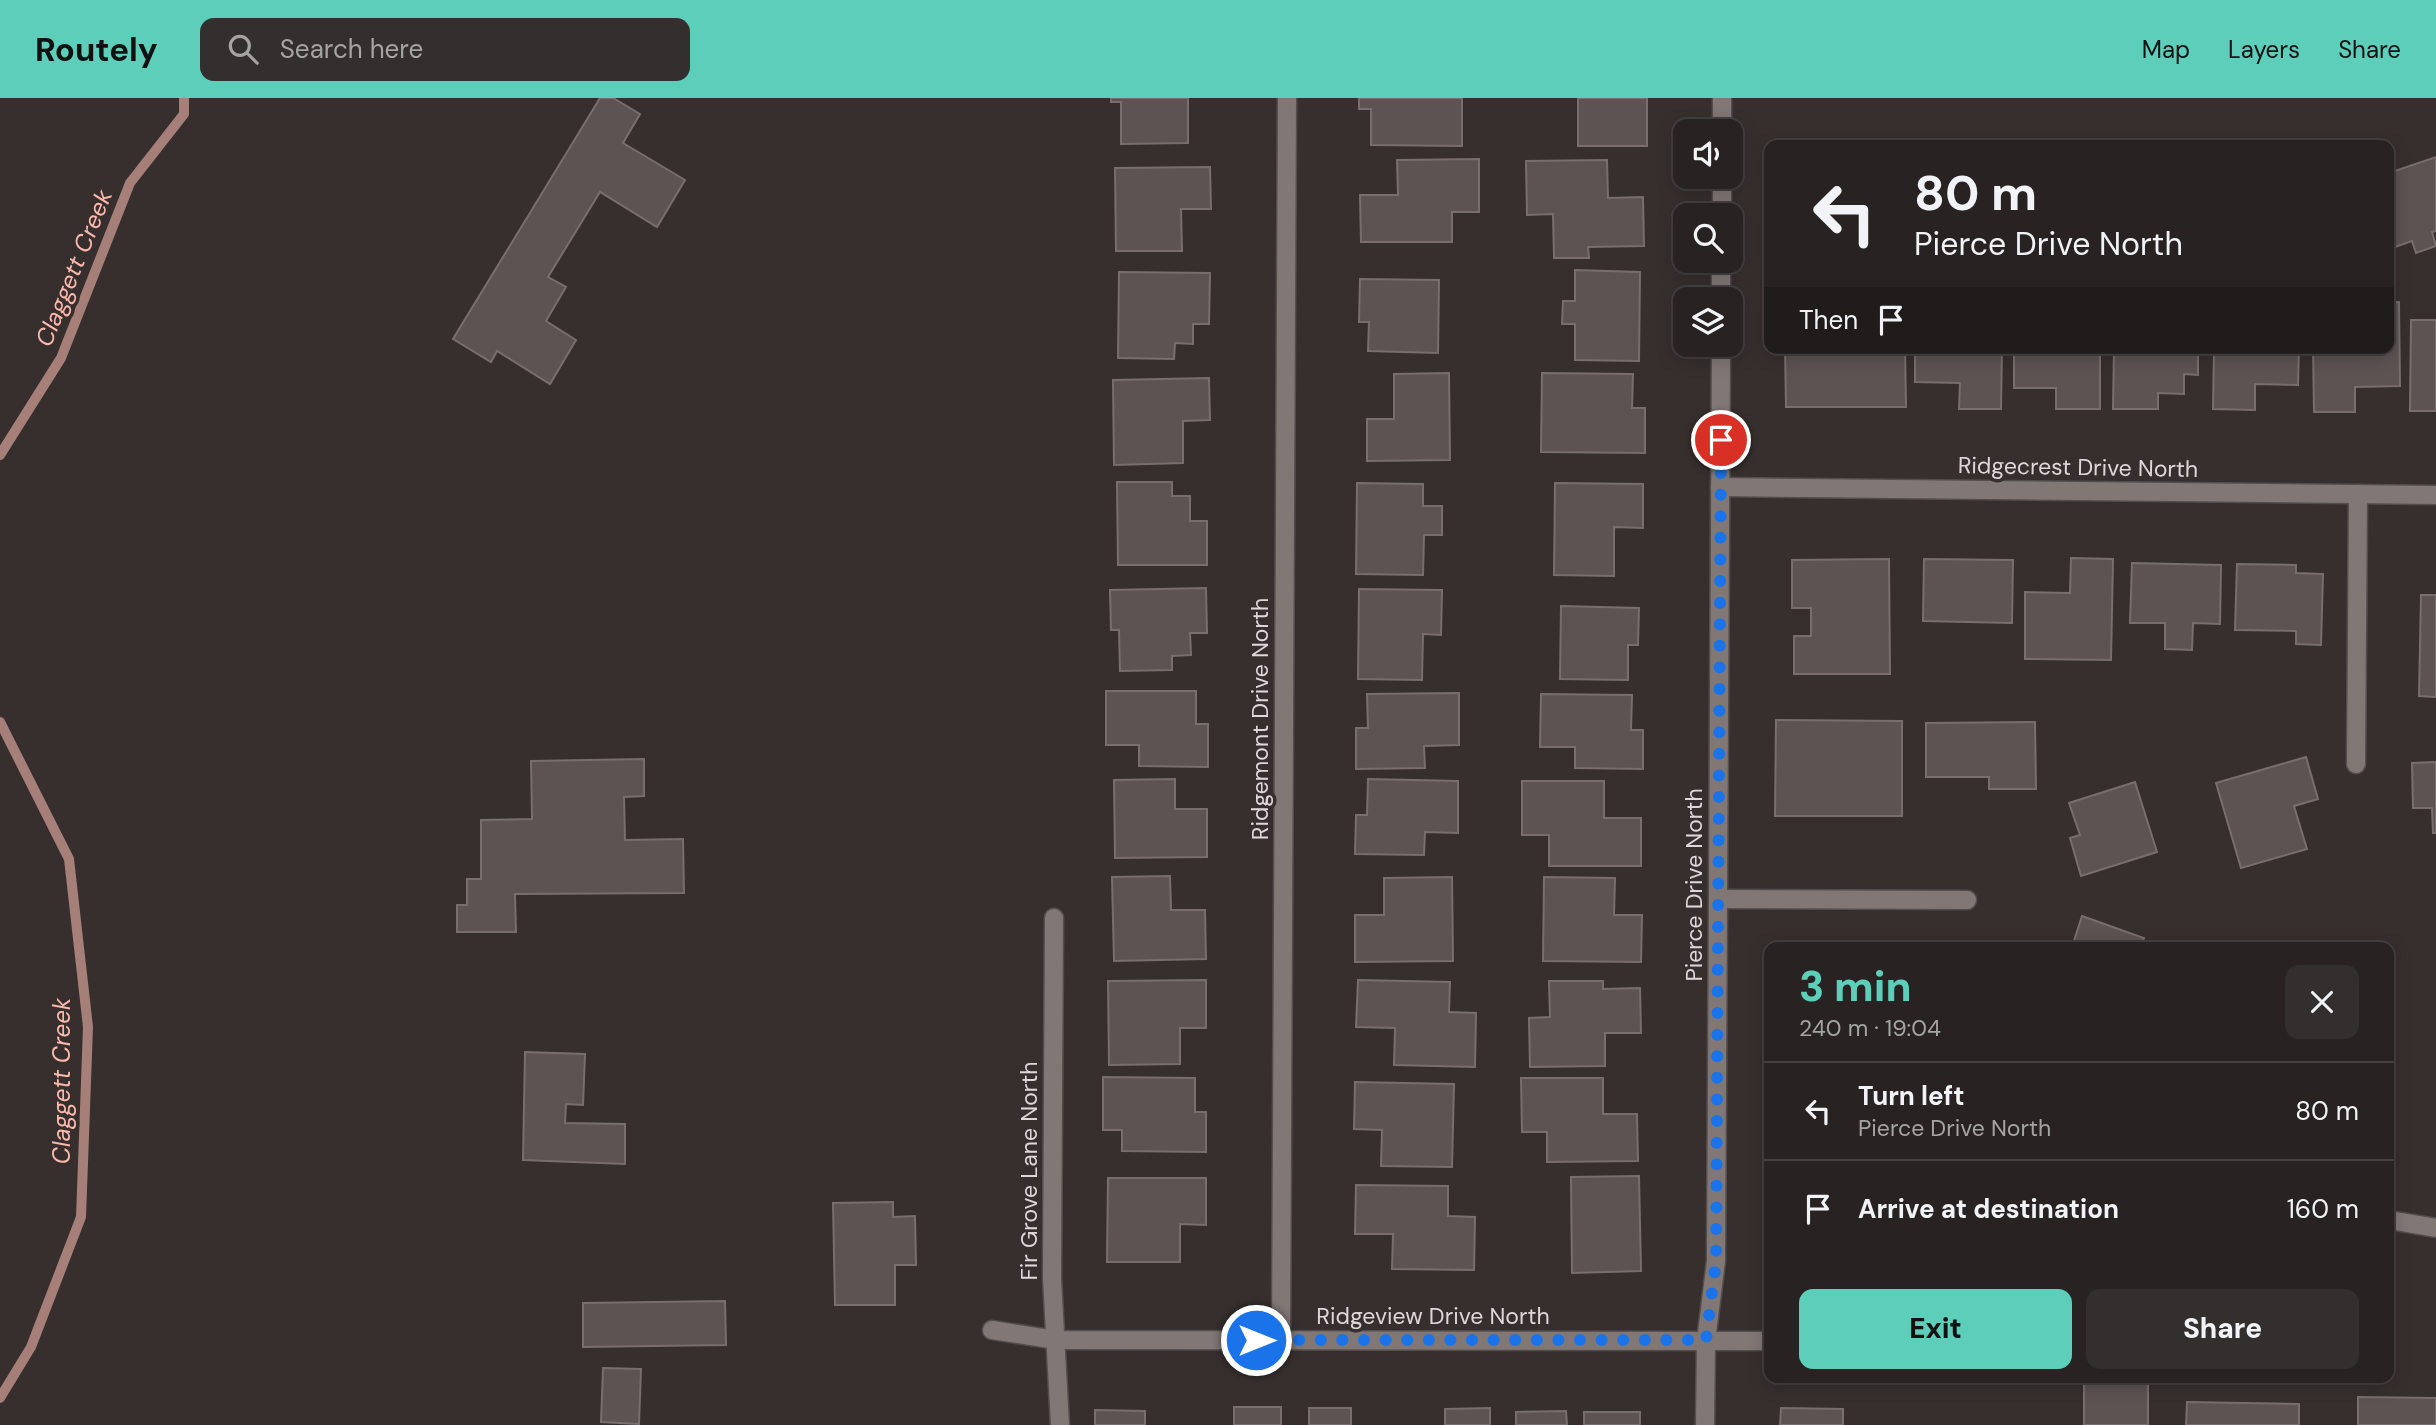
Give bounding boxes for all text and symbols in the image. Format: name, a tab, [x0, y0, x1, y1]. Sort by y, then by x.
search box	[200, 18, 690, 81]
text: Routely	[35, 28, 158, 71]
icon: search	[224, 30, 262, 68]
text: Search here	[280, 32, 423, 66]
text: Map	[2142, 34, 2190, 65]
text: Layers	[2228, 34, 2300, 65]
text: Share	[2338, 34, 2401, 65]
map controls	[1673, 119, 1743, 357]
button: sound	[1673, 119, 1743, 189]
text: 80 m	[1914, 161, 2037, 225]
icon: left	[1799, 168, 1890, 259]
water label: Claggett Creek	[28, 184, 119, 351]
button: search	[1673, 203, 1743, 273]
text: Pierce Drive North	[1914, 223, 2183, 265]
button: layers	[1673, 287, 1743, 357]
icon: arrive	[1872, 301, 1910, 339]
text: Then	[1799, 303, 1858, 337]
pin	[1691, 410, 1751, 470]
icon: arrive	[1702, 421, 1740, 459]
street label: Ridgecrest Drive North	[1958, 450, 2198, 484]
street label: Ridgemont Drive North	[1245, 598, 1275, 840]
street label: Pierce Drive North	[1679, 788, 1709, 982]
text: 3 min	[1799, 959, 1912, 1014]
button: close	[2285, 965, 2359, 1039]
water label: Claggett Creek	[46, 997, 77, 1164]
text: 240 m · 19:04	[1799, 1013, 1941, 1043]
street label: Fir Grove Lane North	[1014, 1061, 1044, 1281]
text: Turn left	[1858, 1079, 1965, 1113]
icon: left	[1799, 1092, 1837, 1130]
text: 80 m	[2295, 1094, 2359, 1128]
text: Pierce Drive North	[1858, 1113, 2051, 1143]
icon: arrive	[1799, 1190, 1837, 1228]
text: Arrive at destination	[1858, 1192, 2119, 1226]
text: 160 m	[2287, 1192, 2359, 1226]
button: Exit	[1799, 1289, 2072, 1369]
button: Share	[2086, 1289, 2359, 1369]
street label: Ridgeview Drive North	[1316, 1301, 1550, 1331]
position arrow	[1219, 1303, 1293, 1377]

